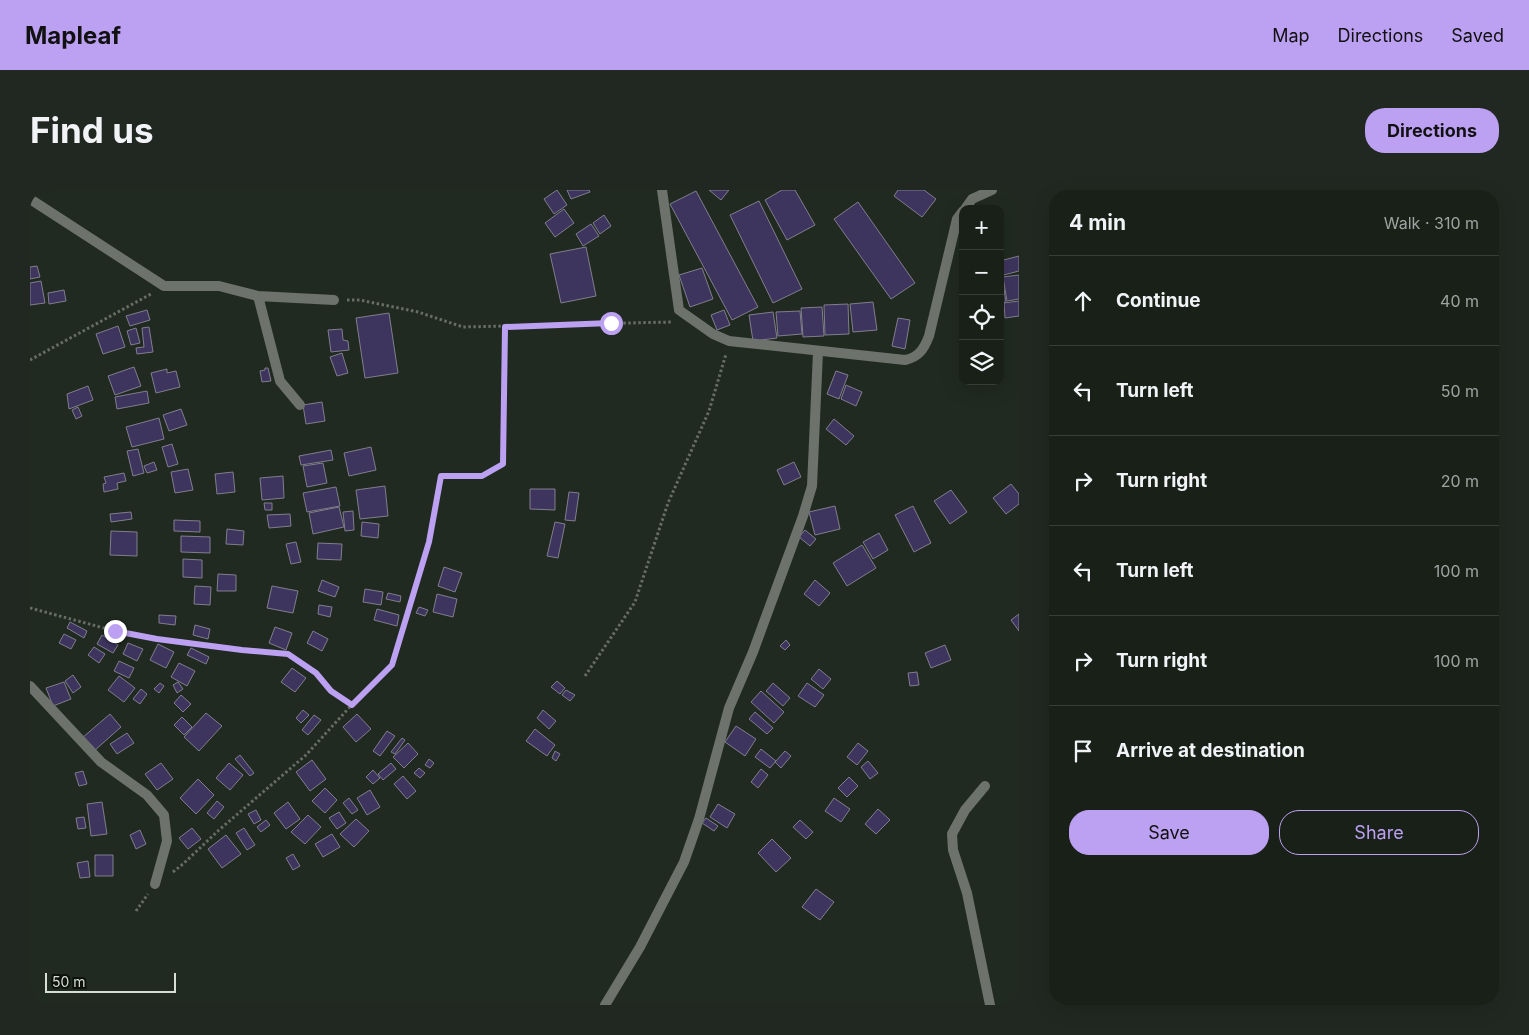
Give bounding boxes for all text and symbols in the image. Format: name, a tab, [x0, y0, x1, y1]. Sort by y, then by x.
text: Mapleaf	[25, 21, 121, 50]
text: Map	[1272, 25, 1310, 46]
text: Directions	[1338, 25, 1423, 46]
text: Saved	[1451, 25, 1504, 46]
button: Directions	[1365, 108, 1499, 153]
text: Find us	[30, 109, 154, 151]
map controls	[959, 205, 1004, 385]
button: +	[959, 205, 1004, 250]
text: 4 min	[1069, 210, 1126, 235]
text: Walk · 310 m	[1384, 213, 1479, 233]
button: −	[959, 250, 1004, 295]
icon: ahead	[1069, 287, 1097, 315]
text: Continue	[1116, 289, 1201, 312]
text: 40 m	[1440, 291, 1479, 311]
button: locate	[959, 295, 1004, 340]
route start	[600, 312, 623, 335]
button: layers	[959, 340, 1004, 385]
icon: left	[1069, 377, 1097, 405]
text: Turn left	[1116, 379, 1194, 402]
text: 50 m	[1441, 381, 1479, 401]
icon: right	[1069, 467, 1097, 495]
text: Turn right	[1116, 469, 1207, 492]
text: 20 m	[1441, 471, 1479, 491]
icon: left	[1069, 557, 1097, 585]
text: Turn left	[1116, 559, 1194, 582]
text: 100 m	[1434, 561, 1479, 581]
route end	[104, 620, 127, 643]
icon: right	[1069, 647, 1097, 675]
text: Turn right	[1116, 649, 1207, 672]
text: 100 m	[1434, 651, 1479, 671]
icon: arrive	[1069, 737, 1097, 765]
text: Arrive at destination	[1116, 739, 1305, 762]
button: Save	[1069, 810, 1269, 855]
button: Share	[1279, 810, 1479, 855]
scale bar	[45, 970, 176, 993]
text: 50 m	[52, 973, 86, 990]

